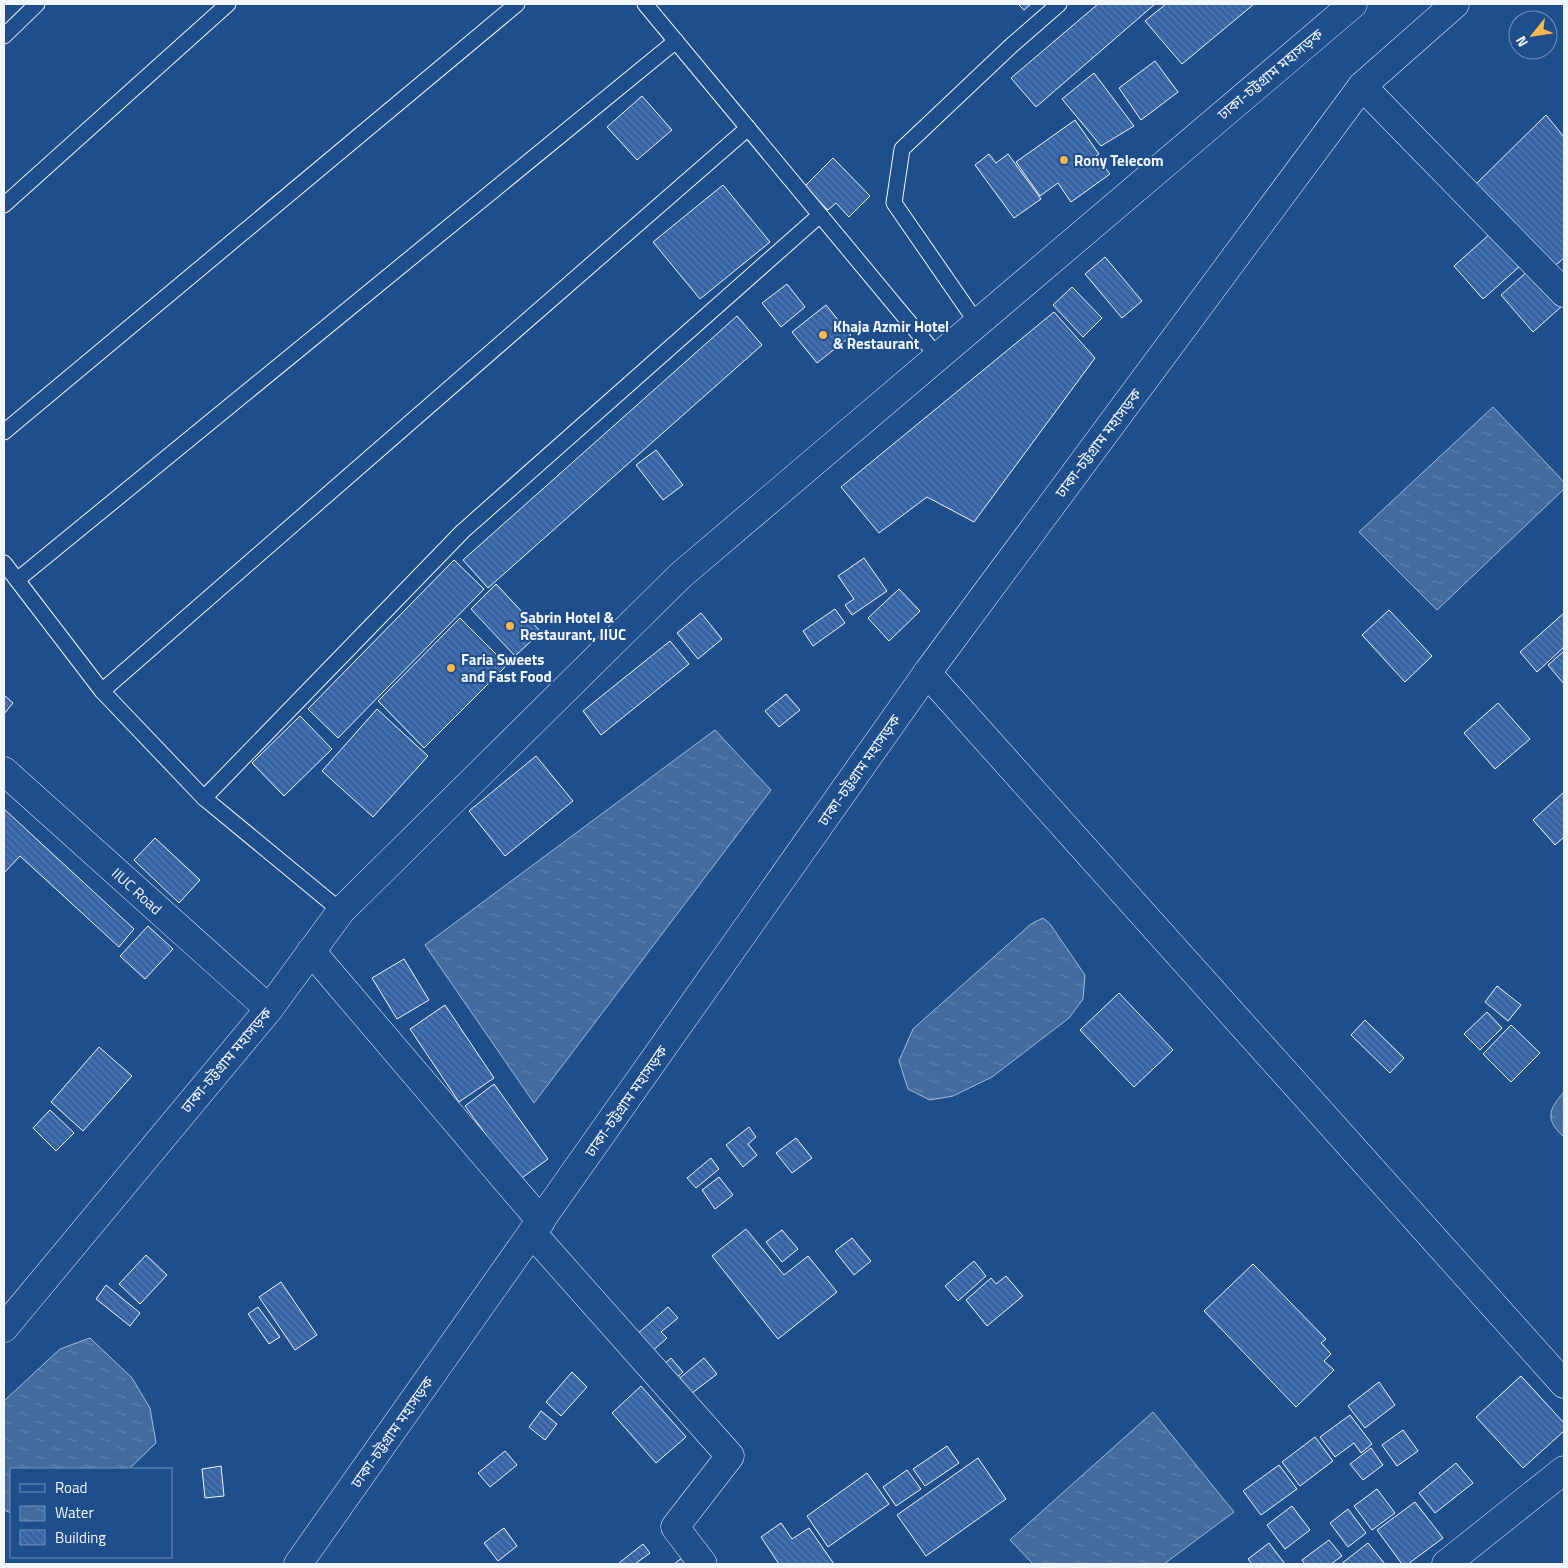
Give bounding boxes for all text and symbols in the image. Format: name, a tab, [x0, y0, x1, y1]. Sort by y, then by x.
north arrow	[1508, 10, 1558, 60]
street label: ঢাকা-চট্টগ্রাম মহাসড়ক	[1211, 22, 1328, 126]
text: N	[1510, 32, 1533, 51]
place label: Rony Telecom	[1074, 149, 1164, 172]
marker: Rony Telecom	[1058, 154, 1070, 166]
place label: Khaja Azmir Hotel & Restaurant	[833, 315, 949, 355]
marker: Khaja Azmir Hotel & Restaurant	[817, 329, 829, 341]
street label: ঢাকা-চট্টগ্রাম মহাসড়ক	[1049, 383, 1147, 503]
place label: Sabrin Hotel & Restaurant, IIUC	[520, 606, 626, 646]
marker: Sabrin Hotel & Restaurant, IIUC	[504, 620, 516, 632]
place label: Faria Sweets and Fast Food	[461, 648, 552, 688]
marker: Faria Sweets and Fast Food	[445, 662, 457, 674]
street label: ঢাকা-চট্টগ্রাম মহাসড়ক	[811, 709, 907, 831]
street label: IIUC Road	[107, 862, 168, 920]
street label: ঢাকা-চট্টগ্রাম মহাসড়ক	[174, 1002, 278, 1119]
street label: ঢাকা-চট্টগ্রাম মহাসড়ক	[578, 1040, 674, 1162]
street label: ঢাকা-চট্টগ্রাম মহাসড়ক	[344, 1371, 440, 1493]
legend	[10, 1468, 172, 1558]
text: Road	[55, 1476, 87, 1499]
text: Water	[55, 1501, 94, 1524]
text: Building	[55, 1526, 106, 1549]

